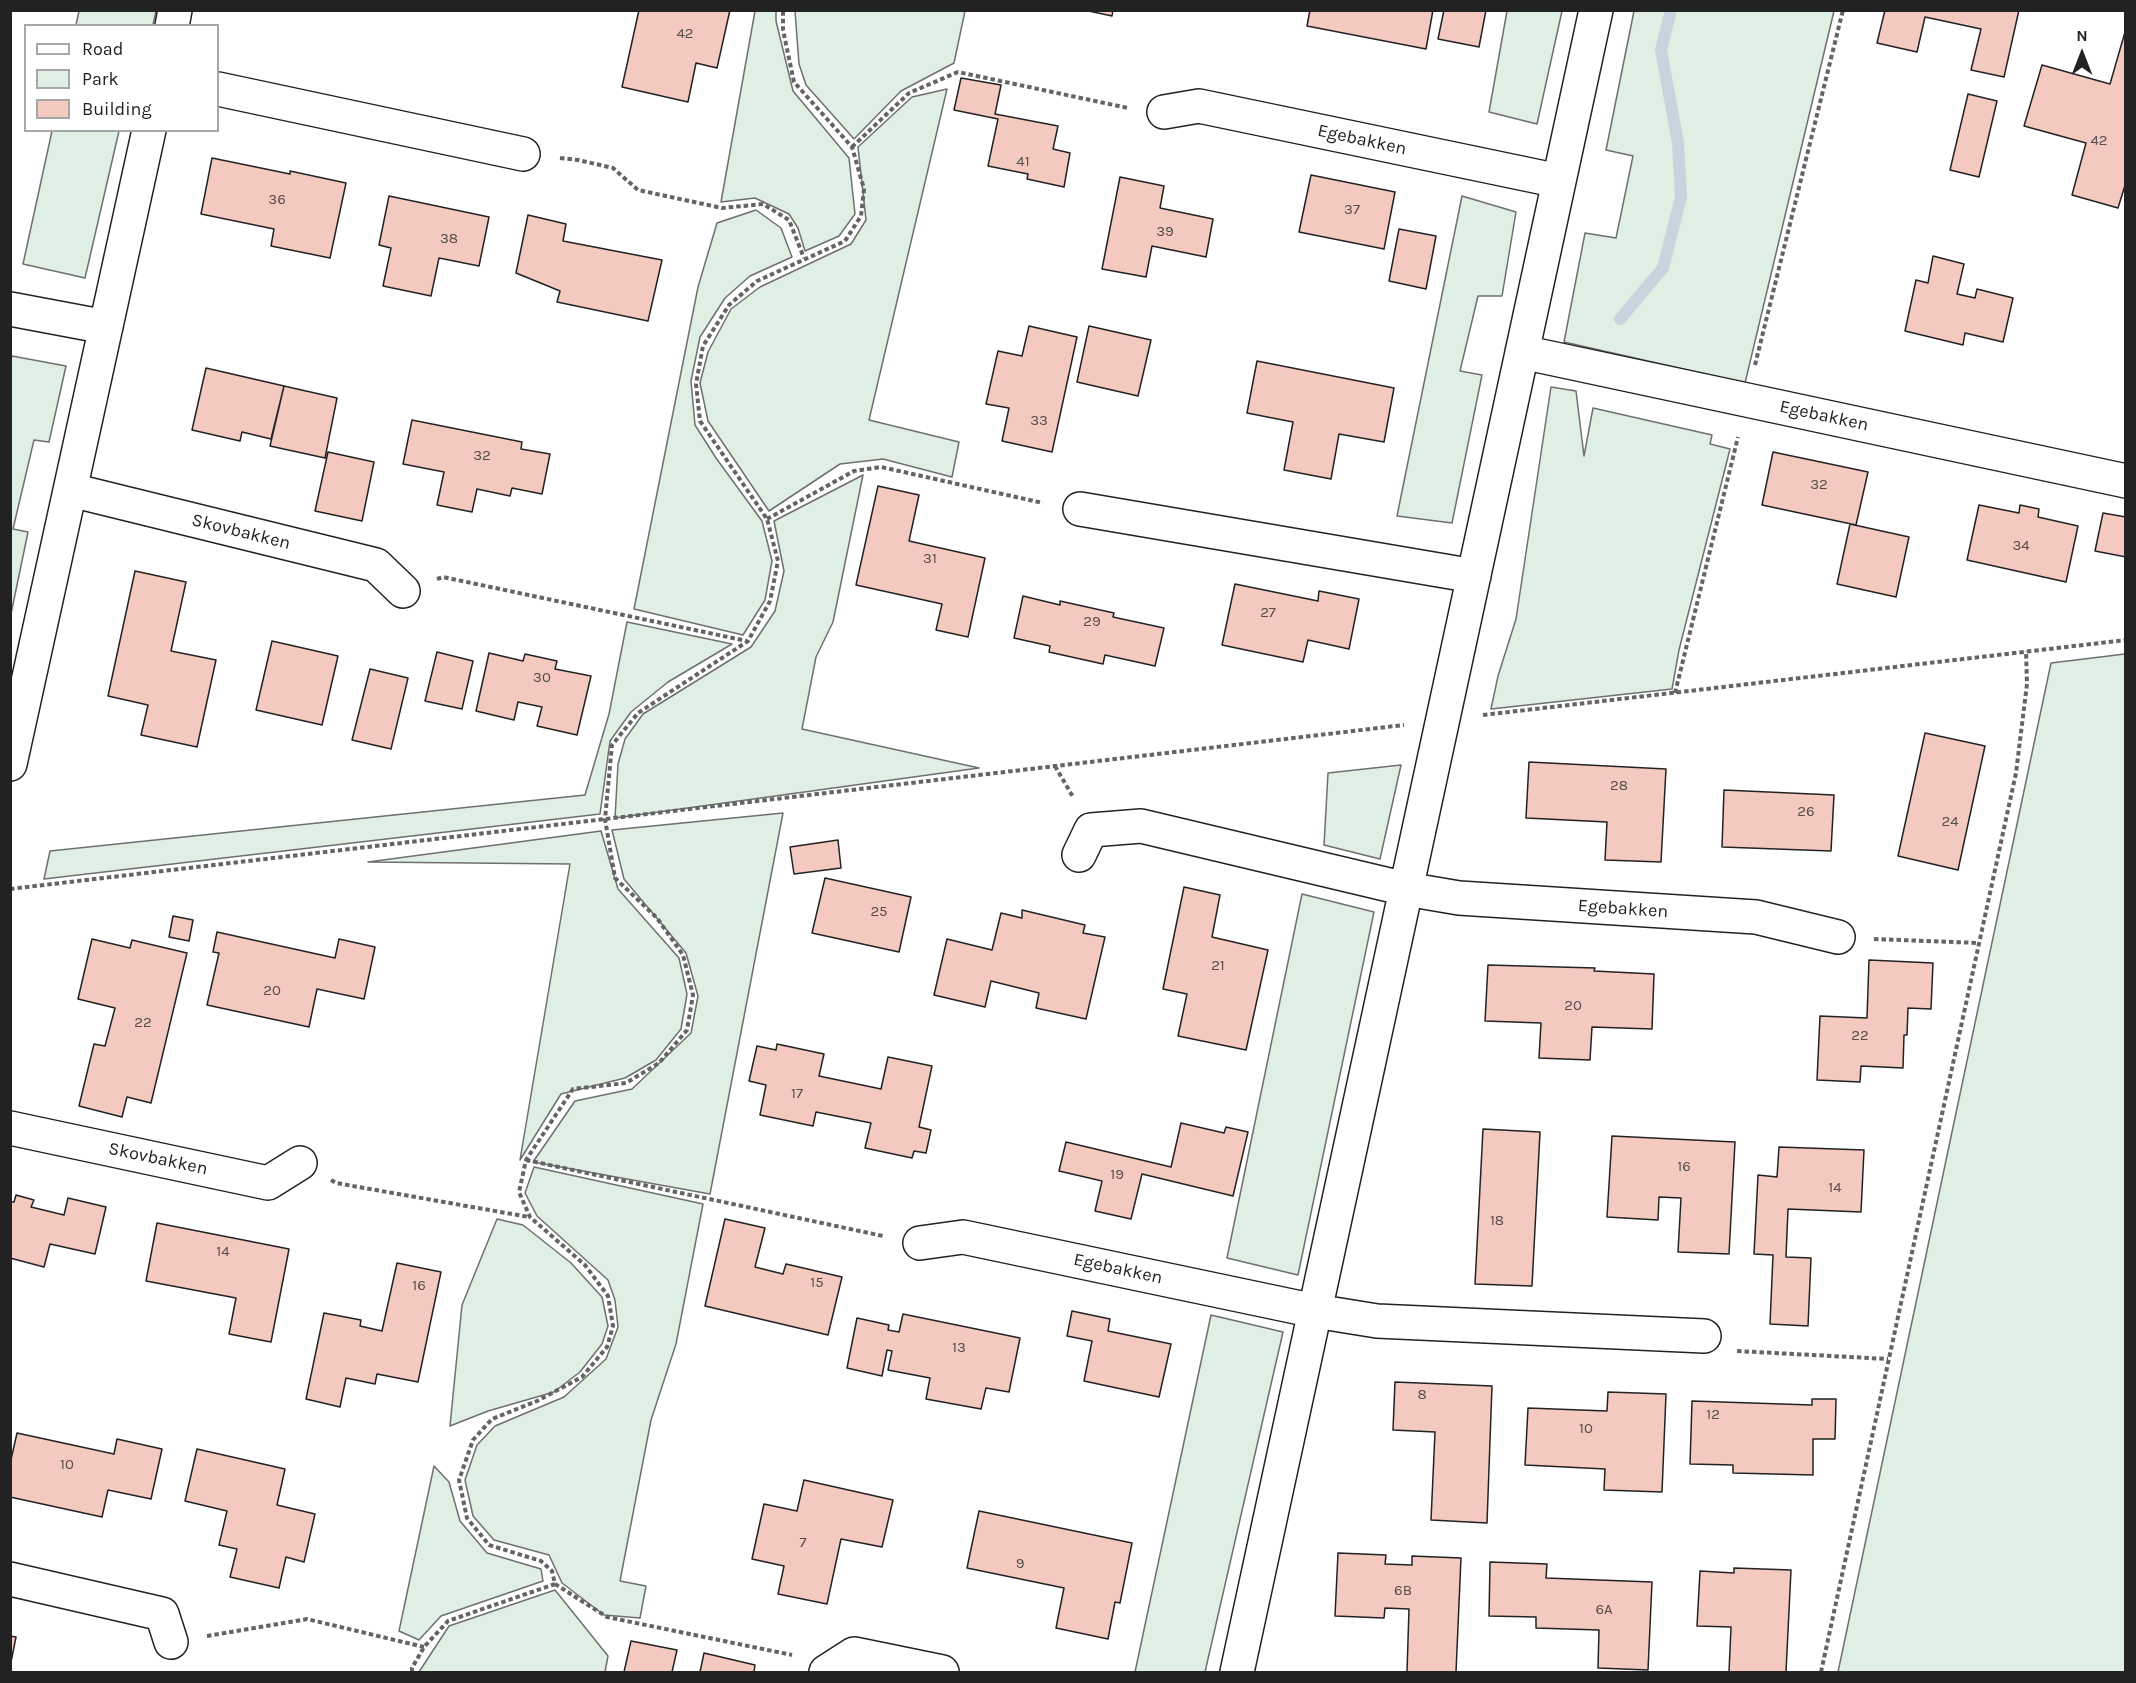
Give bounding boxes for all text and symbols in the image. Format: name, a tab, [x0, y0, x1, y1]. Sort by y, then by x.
legend	[24, 24, 219, 132]
north arrow	[2052, 24, 2112, 84]
house number: 42	[676, 25, 694, 43]
text: N	[2076, 26, 2088, 45]
text: Road	[82, 38, 123, 60]
text: Park	[82, 68, 119, 90]
text: Building	[82, 98, 152, 120]
street label: Egebakken	[1316, 120, 1408, 160]
house number: 42	[2090, 132, 2108, 150]
house number: 41	[1016, 153, 1030, 171]
house number: 36	[268, 191, 286, 209]
house number: 37	[1344, 201, 1360, 219]
house number: 39	[1156, 223, 1174, 241]
house number: 38	[440, 230, 458, 248]
street label: Egebakken	[1778, 396, 1870, 436]
house number: 33	[1030, 412, 1048, 430]
house number: 32	[473, 447, 491, 465]
house number: 32	[1810, 476, 1828, 494]
street label: Skovbakken	[189, 509, 293, 555]
house number: 34	[2012, 537, 2030, 555]
house number: 31	[923, 550, 937, 568]
house number: 27	[1260, 604, 1276, 622]
house number: 29	[1083, 613, 1101, 631]
house number: 30	[533, 669, 551, 687]
house number: 28	[1610, 777, 1628, 795]
house number: 26	[1797, 803, 1815, 821]
house number: 24	[1941, 813, 1959, 831]
street label: Egebakken	[1577, 895, 1669, 923]
house number: 25	[870, 903, 888, 921]
house number: 21	[1211, 957, 1225, 975]
house number: 20	[263, 982, 281, 1000]
house number: 20	[1564, 997, 1582, 1015]
house number: 22	[134, 1014, 152, 1032]
house number: 22	[1851, 1027, 1869, 1045]
house number: 17	[791, 1085, 803, 1103]
street label: Skovbakken	[106, 1138, 210, 1180]
house number: 16	[1677, 1158, 1691, 1176]
house number: 19	[1110, 1166, 1124, 1184]
house number: 14	[1828, 1179, 1842, 1197]
house number: 18	[1490, 1212, 1504, 1230]
house number: 14	[216, 1243, 230, 1261]
street label: Egebakken	[1072, 1249, 1164, 1289]
house number: 15	[810, 1274, 824, 1292]
house number: 16	[412, 1277, 426, 1295]
house number: 13	[952, 1339, 966, 1357]
house number: 8	[1417, 1386, 1427, 1404]
house number: 12	[1706, 1406, 1720, 1424]
house number: 10	[1579, 1420, 1593, 1438]
house number: 10	[60, 1456, 74, 1474]
house number: 7	[799, 1534, 807, 1552]
house number: 9	[1016, 1555, 1024, 1573]
house number: 6B	[1394, 1582, 1412, 1600]
house number: 6A	[1595, 1601, 1613, 1619]

